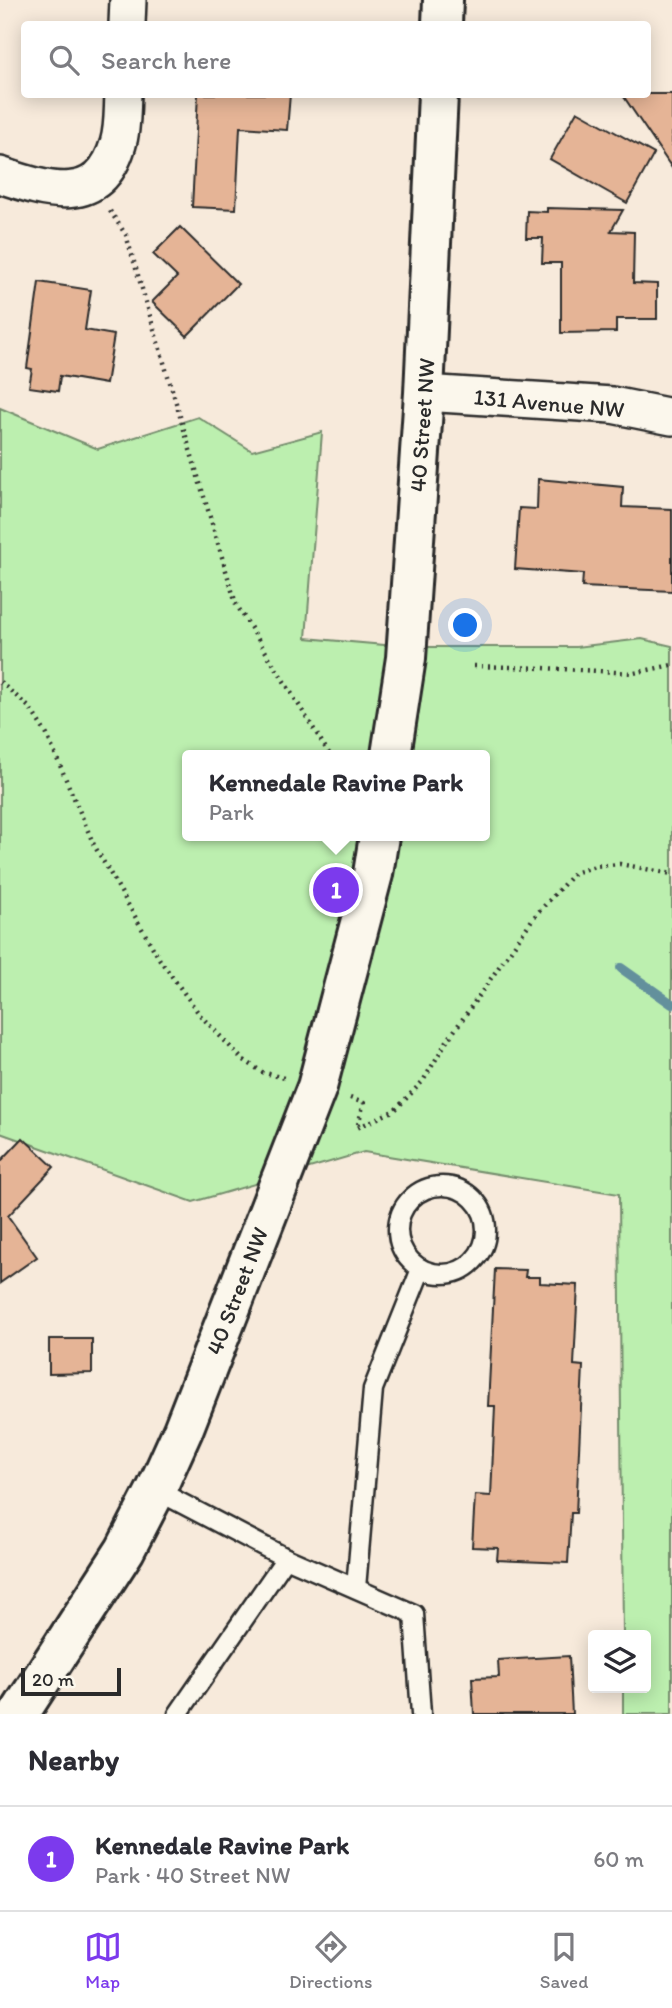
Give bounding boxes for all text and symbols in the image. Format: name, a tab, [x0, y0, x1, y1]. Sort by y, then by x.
search box	[21, 21, 651, 98]
icon: search	[45, 41, 83, 79]
text: Search here	[101, 44, 231, 76]
street label: 40 Street NW	[403, 357, 441, 493]
street label: 131 Avenue NW	[472, 382, 626, 424]
your location	[448, 608, 482, 642]
popup	[182, 750, 490, 841]
text: Kennedale Ravine Park	[209, 766, 463, 798]
text: Park	[209, 798, 254, 826]
pin: 1	[313, 864, 359, 916]
street label: 40 Street NW	[200, 1223, 274, 1359]
map controls	[588, 1630, 651, 1693]
button: layers	[588, 1630, 651, 1693]
scale bar	[21, 1665, 121, 1697]
text: 20 m	[32, 1668, 74, 1691]
text: Nearby	[28, 1741, 119, 1778]
text: Kennedale Ravine Park	[95, 1829, 349, 1861]
text: 1	[46, 1845, 56, 1873]
text: 60 m	[593, 1845, 644, 1873]
text: Park · 40 Street NW	[95, 1861, 290, 1889]
tab: Map	[84, 1928, 122, 1993]
tab: Directions	[289, 1928, 373, 1993]
tab: Saved	[540, 1928, 588, 1993]

